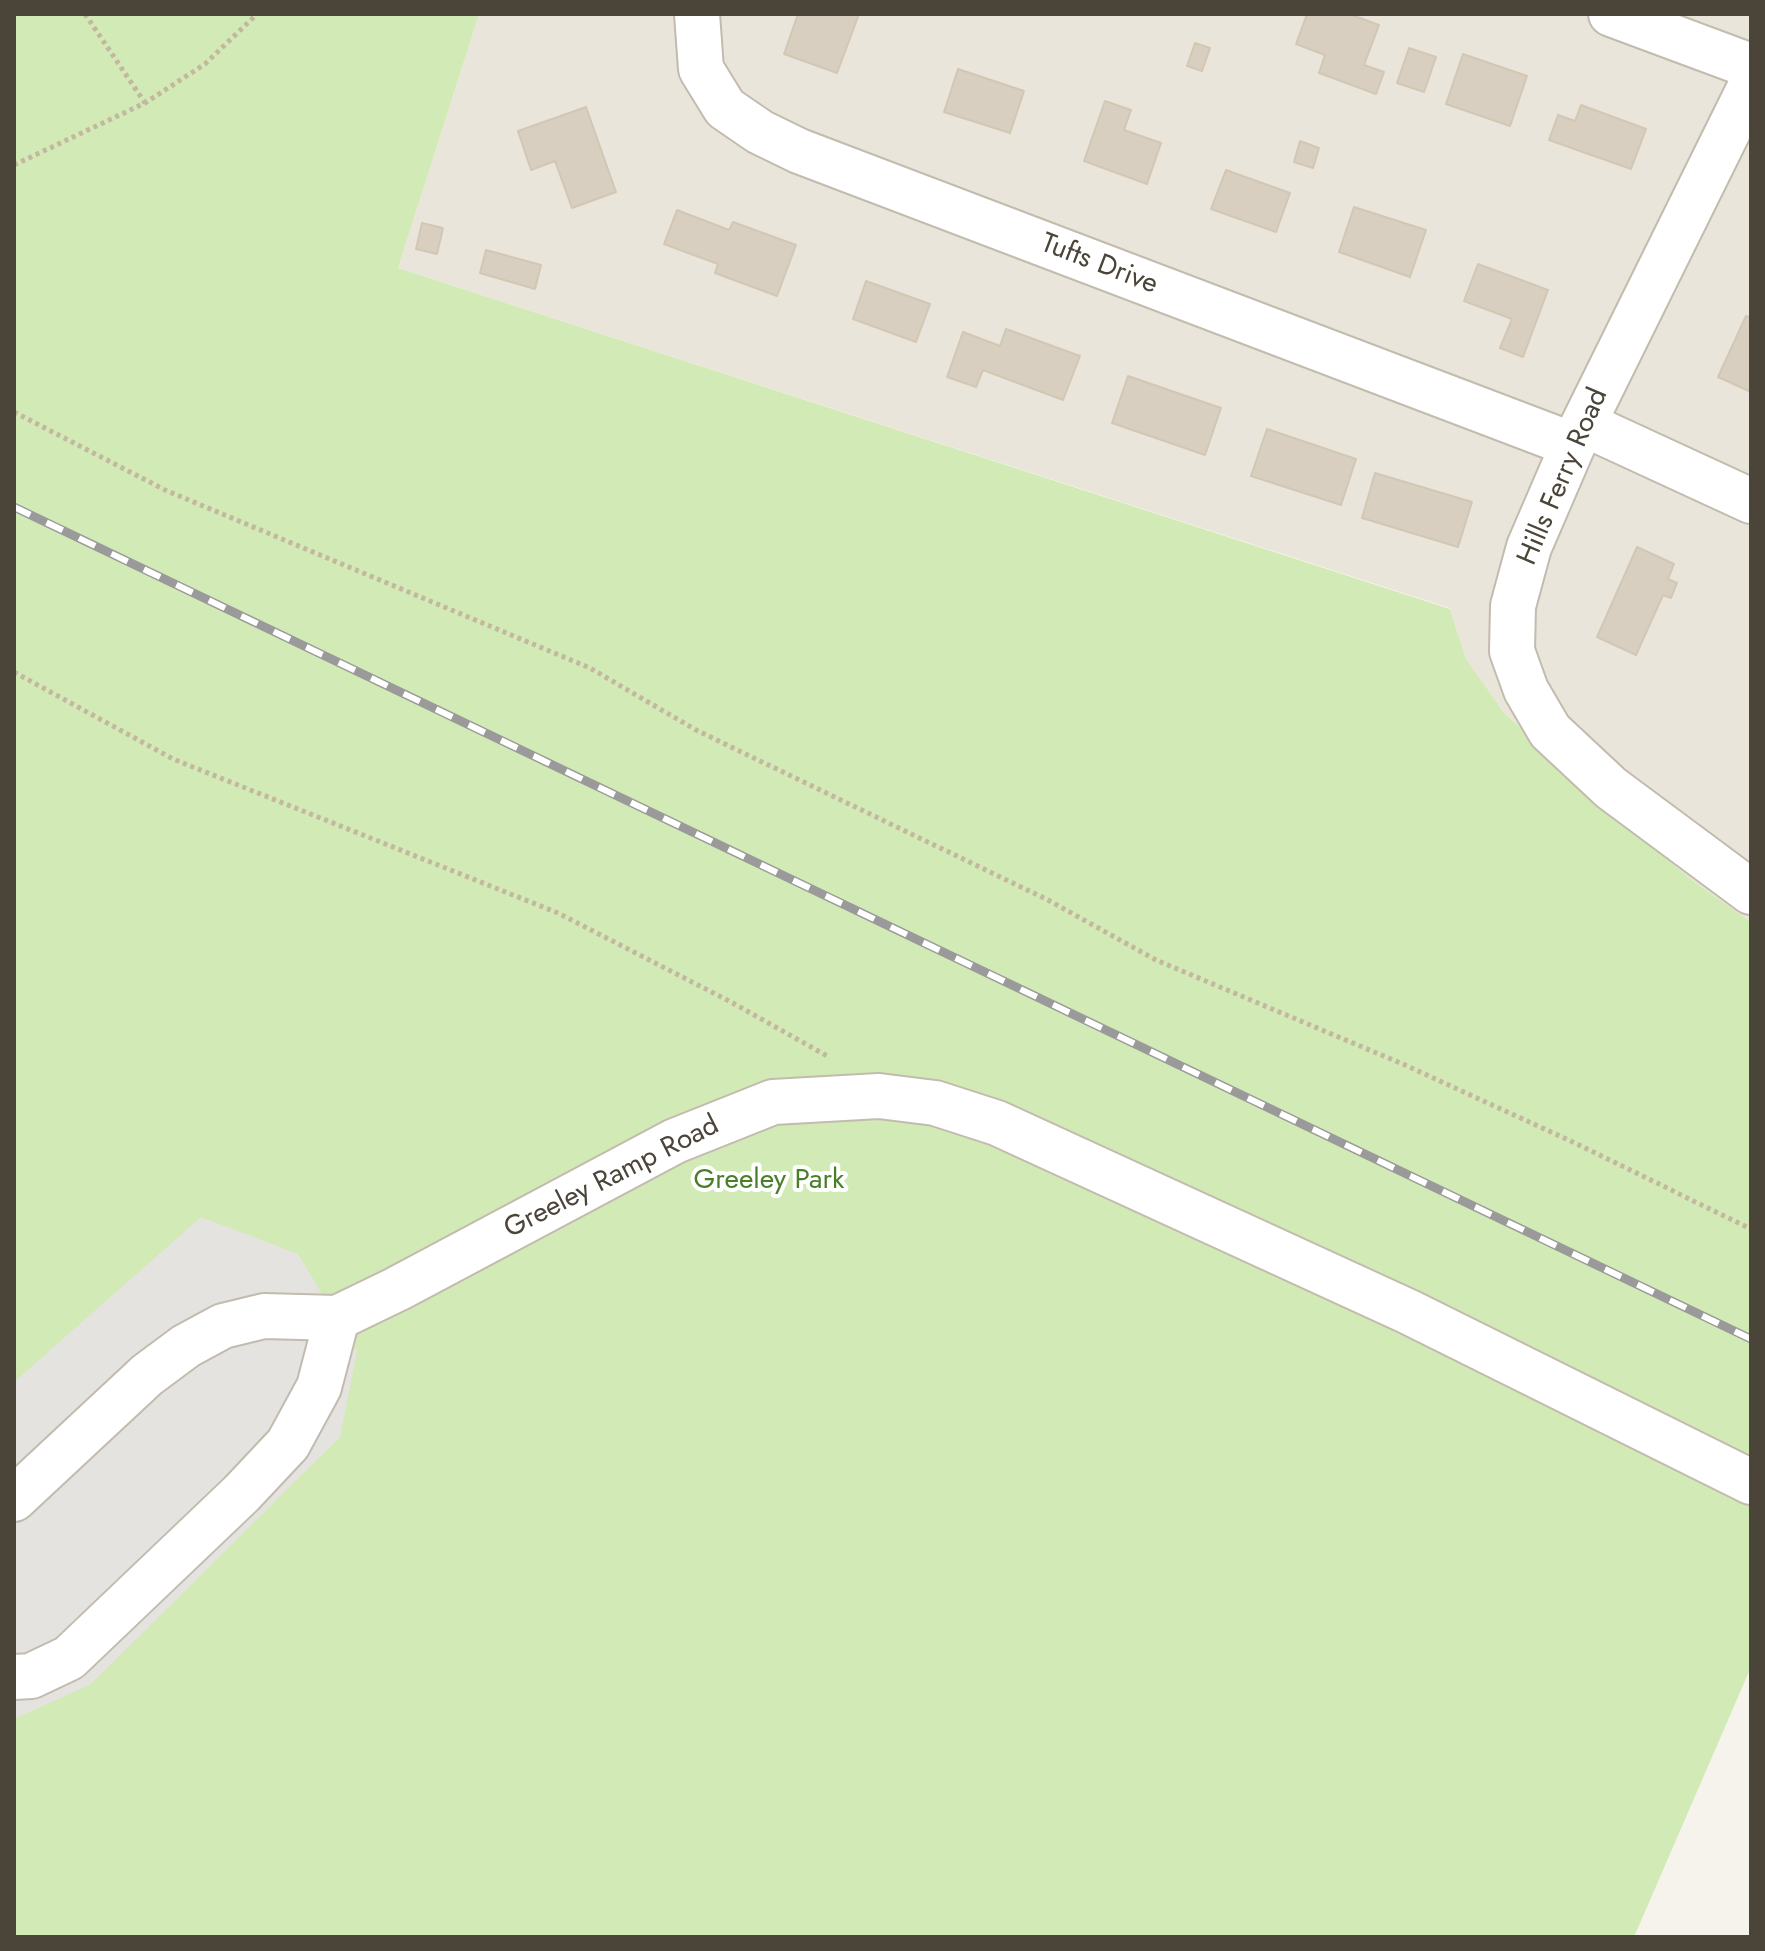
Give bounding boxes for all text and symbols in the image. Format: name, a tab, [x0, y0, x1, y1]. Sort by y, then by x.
street label: Tufts Drive	[1036, 227, 1162, 303]
street label: Hills Ferry Road	[1512, 384, 1616, 570]
street label: Greeley Ramp Road	[499, 1109, 725, 1247]
park label: Greeley Park	[694, 1164, 844, 1198]

